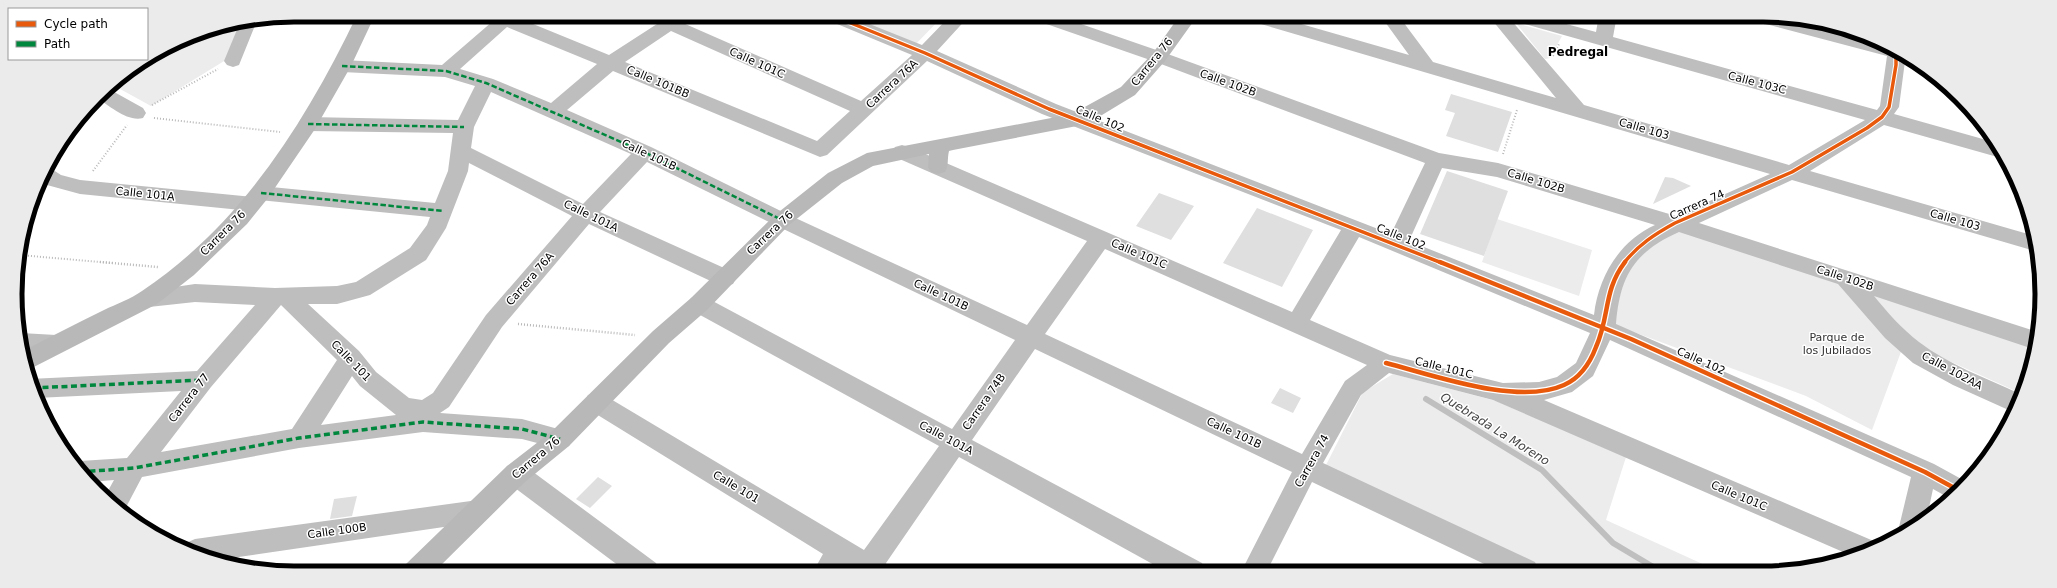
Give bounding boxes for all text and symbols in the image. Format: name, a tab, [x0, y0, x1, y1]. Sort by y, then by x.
legend	[8, 8, 148, 60]
text: Cycle path	[44, 17, 108, 31]
street label: Carrera 76	[1129, 35, 1175, 89]
text: Path	[44, 37, 70, 51]
street label: Calle 101C	[727, 45, 787, 81]
district label: Pedregal	[1548, 45, 1608, 59]
street label: Carrera 76A	[863, 56, 921, 111]
street label: Calle 101BB	[625, 63, 691, 101]
street label: Calle 102B	[1198, 67, 1258, 99]
street label: Calle 103C	[1727, 69, 1788, 97]
street label: Calle 102	[1074, 103, 1126, 135]
street label: Calle 103	[1617, 116, 1671, 142]
street label: Calle 101B	[619, 137, 679, 173]
street label: Calle 102B	[1506, 166, 1566, 196]
street label: Calle 101A	[115, 184, 176, 204]
street label: Carrera 74	[1668, 187, 1726, 223]
street label: Calle 101A	[561, 197, 621, 235]
street label: Calle 103	[1928, 207, 1982, 233]
street label: Carrera 76	[198, 208, 248, 258]
street label: Carrera 76	[744, 208, 796, 258]
street label: Calle 102	[1375, 221, 1427, 253]
street label: Calle 101C	[1109, 236, 1169, 272]
street label: Carrera 76A	[503, 249, 557, 308]
street label: Calle 102B	[1815, 263, 1875, 293]
street label: Calle 101B	[911, 277, 971, 313]
park label: Parque de los Jubilados	[1803, 331, 1872, 357]
street label: Calle 101	[328, 338, 374, 384]
street label: Calle 102	[1675, 345, 1727, 377]
street label: Calle 102AA	[1919, 349, 1985, 393]
street label: Calle 101C	[1414, 354, 1475, 382]
street label: Carrera 77	[166, 371, 212, 425]
street label: Carrera 74B	[960, 371, 1008, 433]
water label: Quebrada La Moreno	[1438, 390, 1552, 468]
street label: Calle 101B	[1204, 415, 1264, 451]
street label: Calle 101A	[917, 418, 976, 458]
street label: Carrera 74	[1292, 432, 1332, 490]
street label: Carrera 76	[509, 434, 563, 482]
street label: Calle 101	[710, 468, 762, 506]
street label: Calle 101C	[1709, 478, 1769, 514]
street label: Calle 100B	[307, 520, 367, 542]

